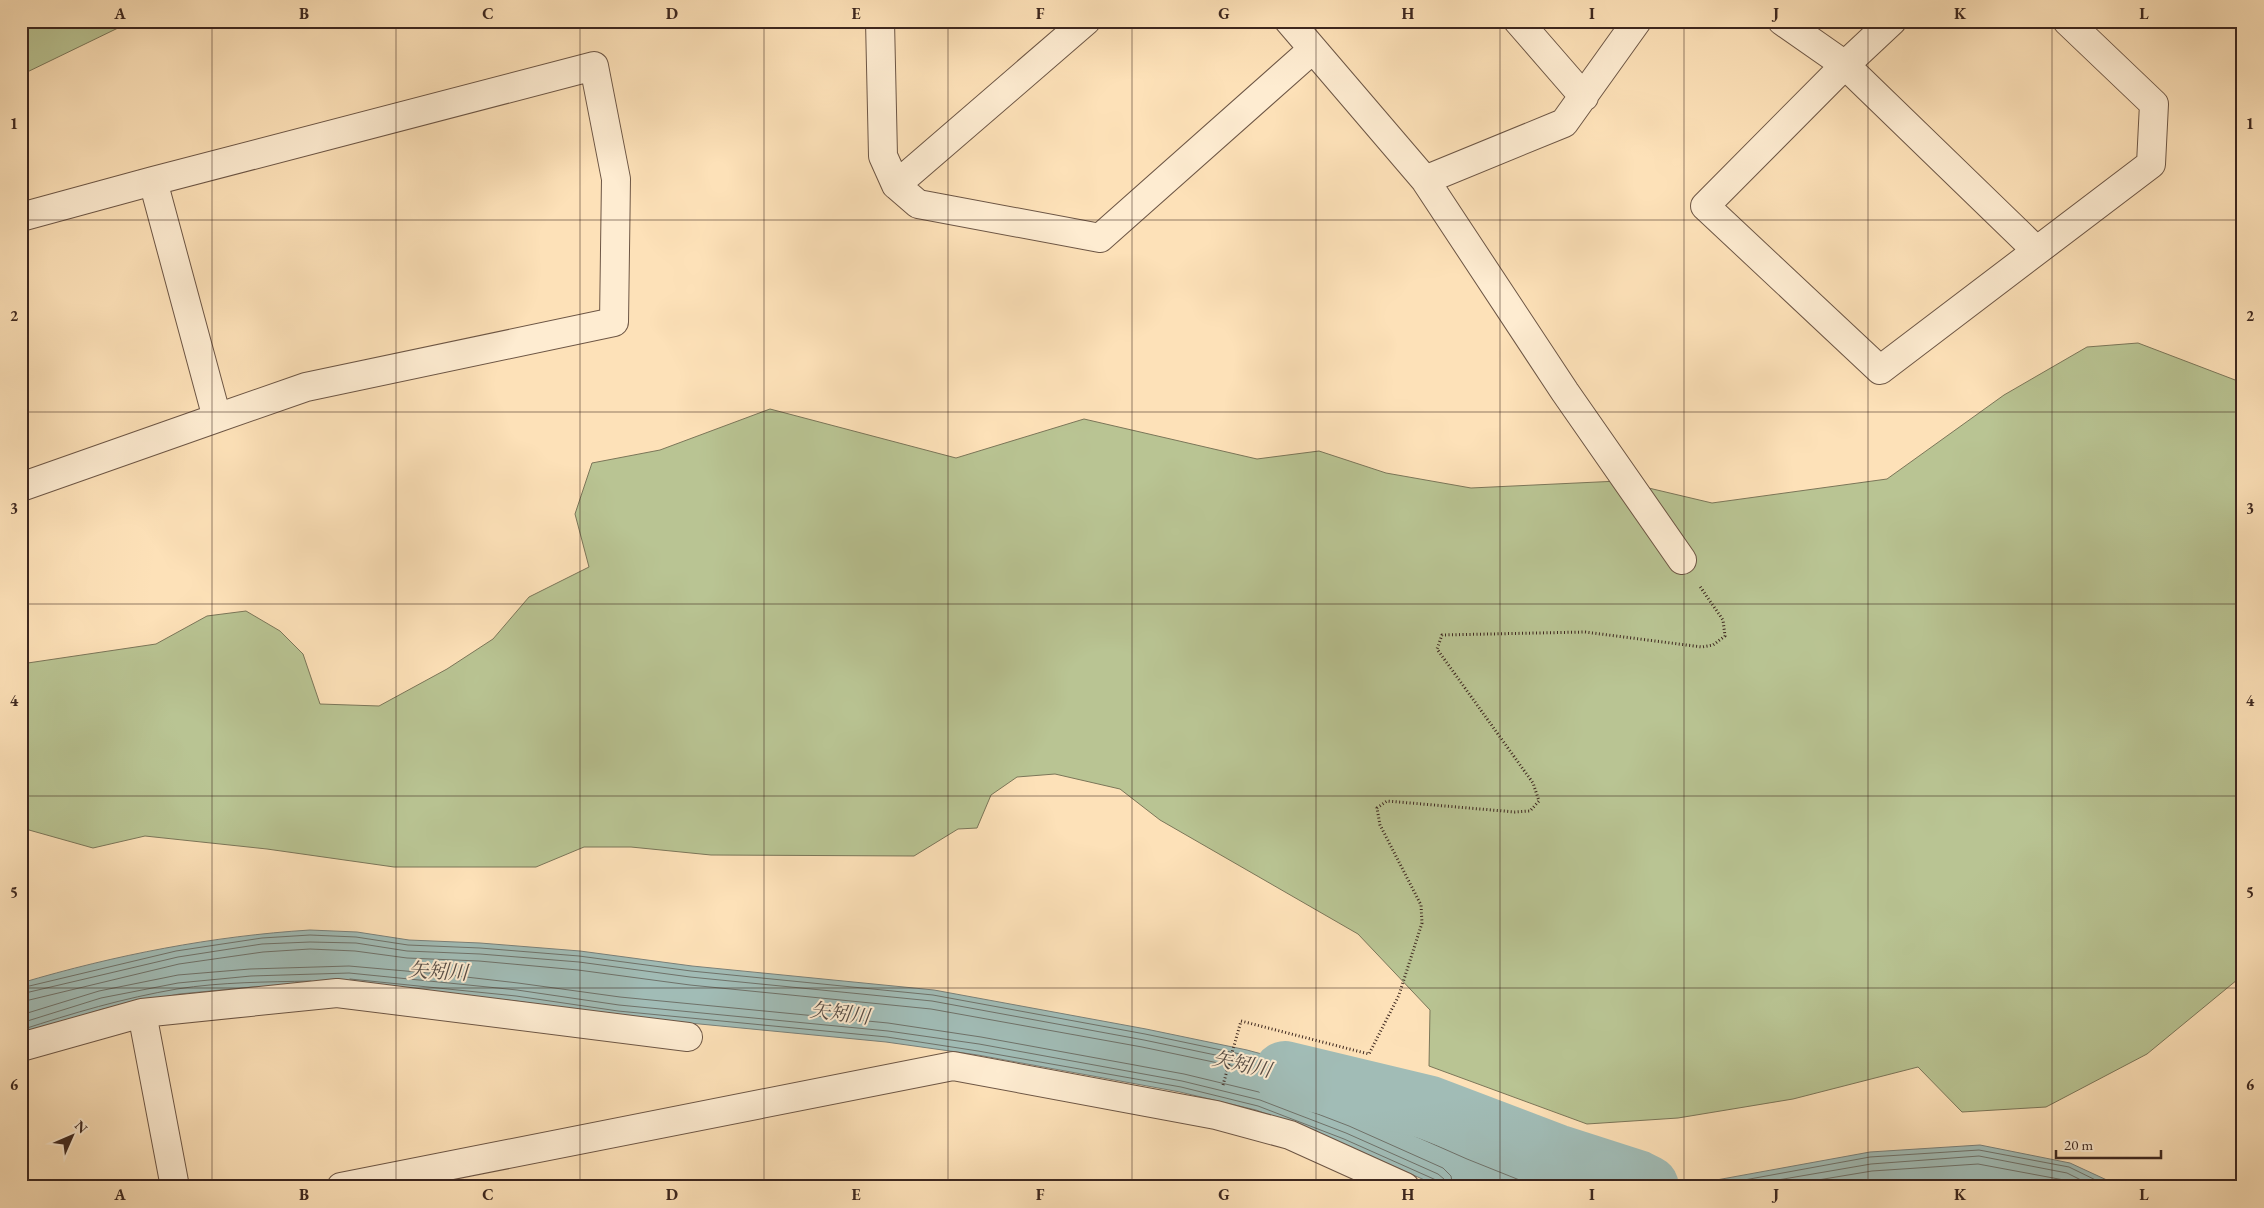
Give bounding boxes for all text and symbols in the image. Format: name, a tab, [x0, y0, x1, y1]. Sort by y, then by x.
text: A	[113, 3, 126, 24]
text: B	[299, 3, 309, 24]
text: C	[482, 3, 494, 24]
text: D	[666, 3, 678, 24]
text: E	[851, 3, 861, 24]
text: F	[1036, 3, 1045, 24]
text: G	[1218, 3, 1230, 24]
text: H	[1402, 3, 1415, 24]
text: I	[1589, 3, 1595, 24]
text: J	[1771, 3, 1779, 24]
text: K	[1954, 3, 1967, 24]
text: L	[2139, 3, 2149, 24]
text: 1	[10, 113, 18, 134]
text: 1	[2246, 113, 2254, 134]
text: 2	[10, 305, 19, 326]
text: 2	[2246, 305, 2255, 326]
text: 3	[10, 498, 18, 519]
text: 3	[2246, 498, 2254, 519]
text: 4	[10, 690, 19, 711]
text: 4	[2246, 690, 2255, 711]
text: 5	[10, 882, 18, 903]
text: 5	[2246, 882, 2254, 903]
water label: 矢矧川	[407, 956, 471, 986]
water label: 矢矧川	[809, 996, 873, 1030]
water label: 矢矧川	[1210, 1045, 1276, 1083]
text: 6	[10, 1074, 19, 1095]
text: 6	[2246, 1074, 2255, 1095]
north arrow	[48, 1110, 98, 1160]
text: N	[71, 1116, 92, 1138]
scale bar	[2056, 1128, 2162, 1160]
text: 20 m	[2064, 1135, 2093, 1154]
text: A	[113, 1184, 126, 1205]
text: B	[299, 1184, 309, 1205]
text: C	[482, 1184, 494, 1205]
text: D	[666, 1184, 678, 1205]
text: E	[851, 1184, 861, 1205]
text: F	[1036, 1184, 1045, 1205]
text: G	[1218, 1184, 1230, 1205]
text: H	[1402, 1184, 1415, 1205]
text: I	[1589, 1184, 1595, 1205]
text: J	[1771, 1184, 1779, 1205]
text: K	[1954, 1184, 1967, 1205]
text: L	[2139, 1184, 2149, 1205]

